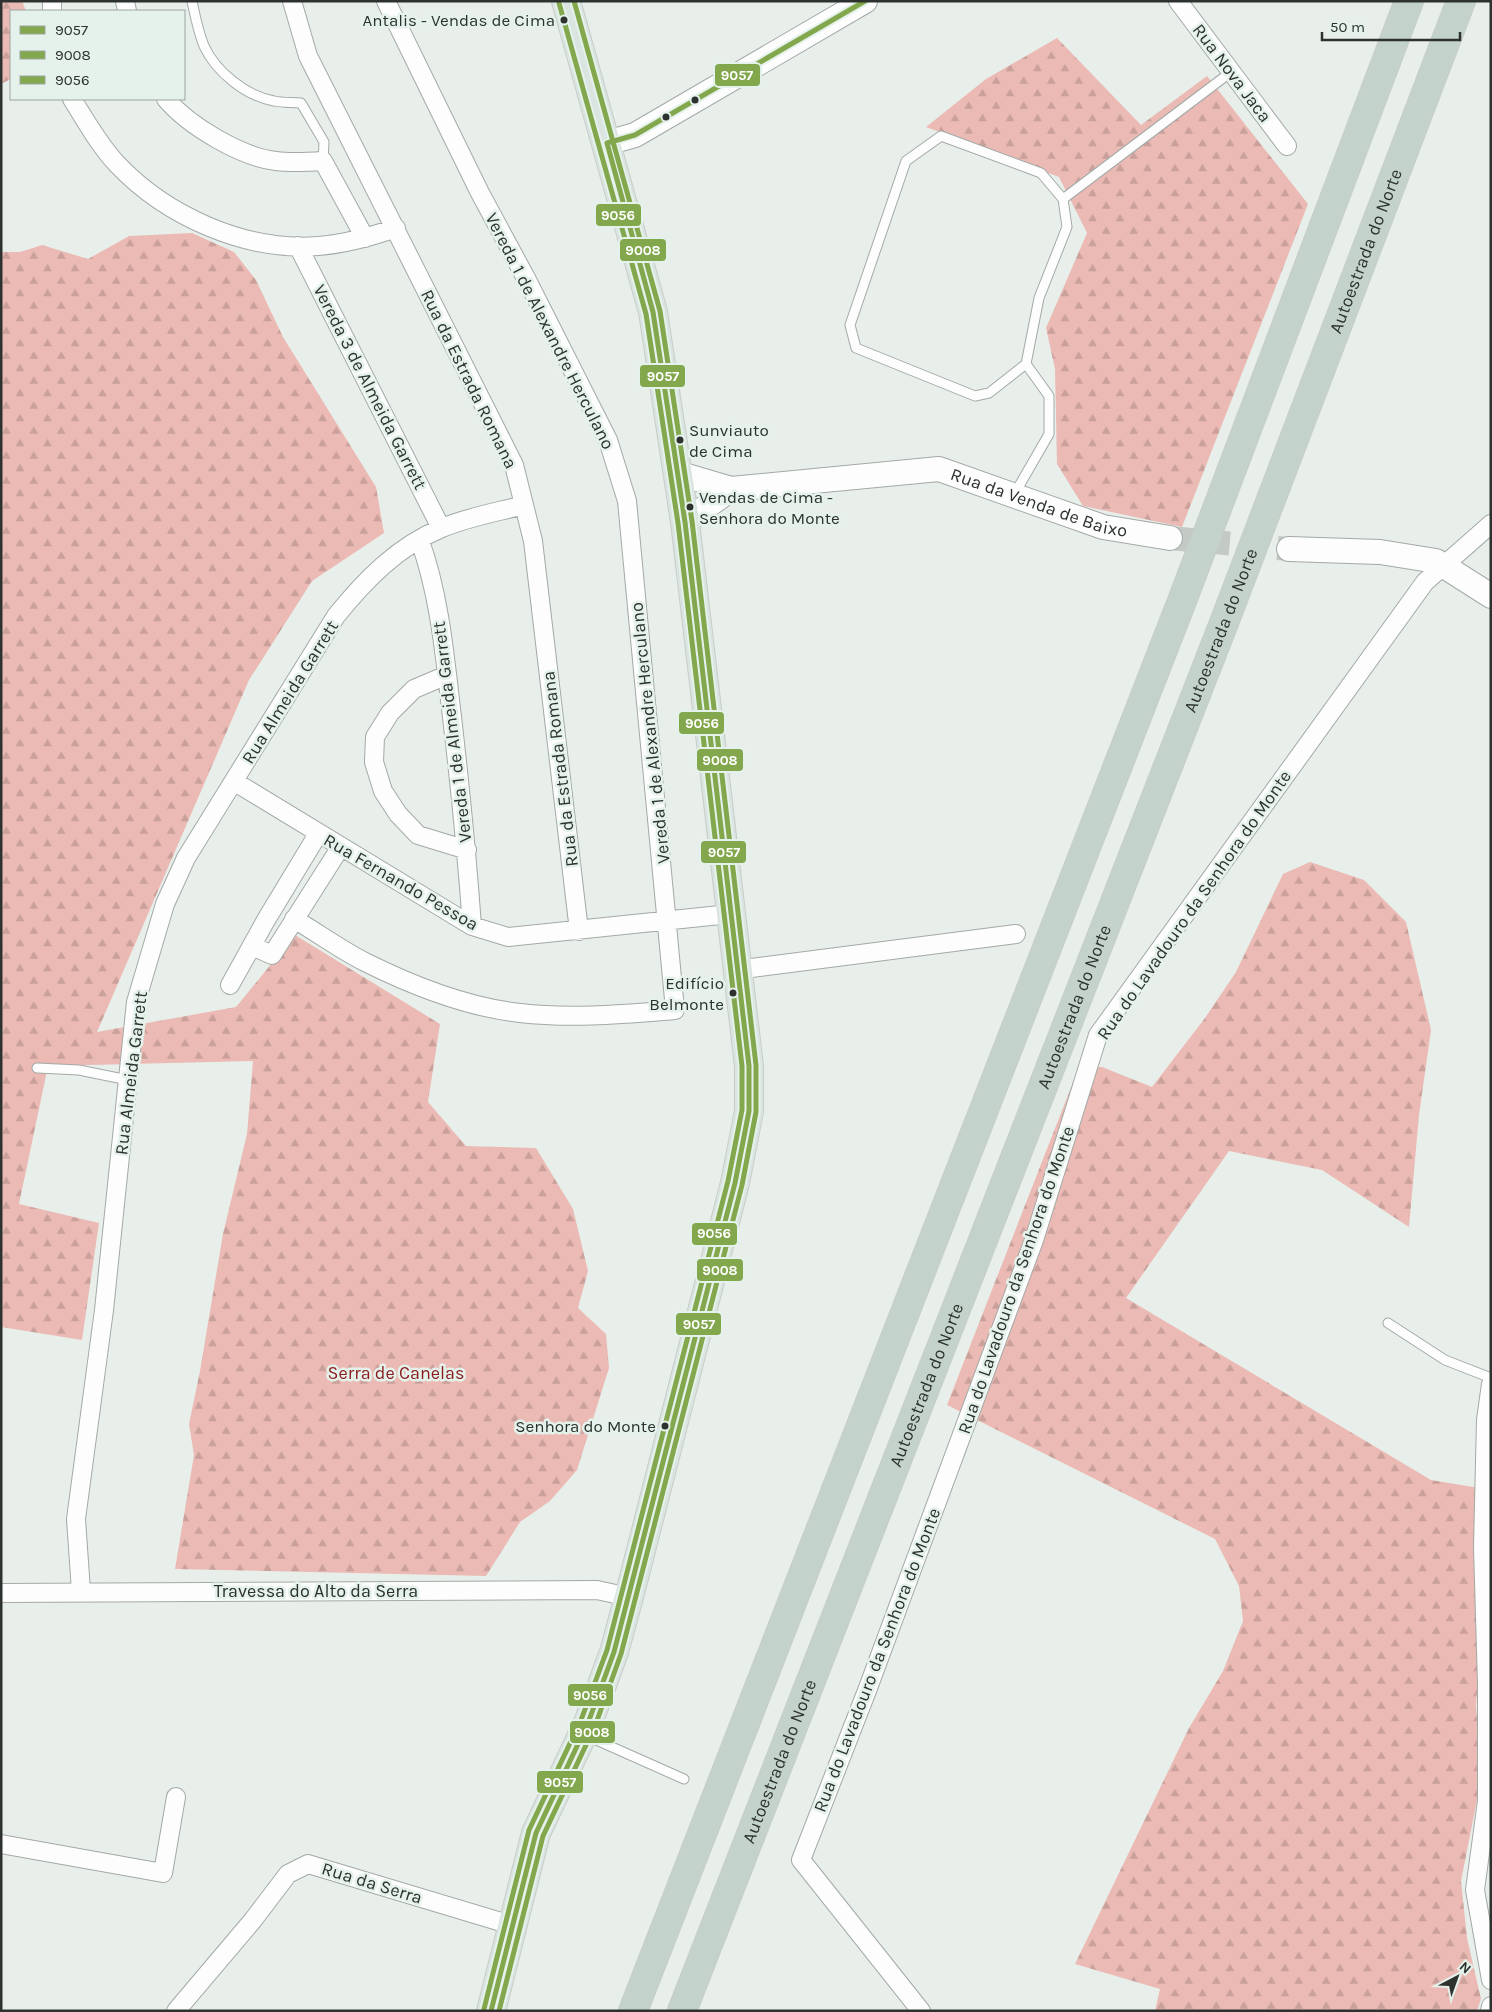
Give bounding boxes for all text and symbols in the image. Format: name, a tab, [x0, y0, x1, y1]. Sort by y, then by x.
legend	[10, 10, 185, 100]
place label: Antalis - Vendas de Cima	[362, 10, 555, 30]
scale bar	[1322, 10, 1460, 42]
marker: Antalis - Vendas de Cima	[559, 15, 569, 25]
text: 50 m	[1330, 18, 1365, 36]
street label: Rua Nova Jaca	[1188, 19, 1276, 127]
text: 9057	[55, 21, 88, 39]
text: 9008	[55, 46, 91, 64]
line badge: 9057	[714, 63, 761, 87]
text: 9057	[721, 67, 753, 84]
text: 9056	[55, 71, 90, 89]
unlabelled marker	[690, 95, 700, 105]
unlabelled marker	[661, 112, 671, 122]
street label: Autoestrada do Norte	[1324, 166, 1407, 336]
line badge: 9056	[595, 203, 642, 227]
text: 9056	[601, 207, 635, 224]
street label: Vereda 1 de Alexandre Herculano	[481, 209, 619, 453]
line badge: 9008	[619, 238, 667, 262]
text: 9008	[625, 242, 661, 259]
street label: Vereda 3 de Almeida Garrett	[309, 281, 432, 494]
street label: Rua da Estrada Romana	[416, 286, 522, 472]
line badge: 9057	[639, 364, 686, 388]
text: 9057	[647, 368, 679, 385]
place label: Sunviauto de Cima	[689, 420, 769, 461]
marker: Sunviauto de Cima	[675, 435, 685, 445]
street label: Rua da Venda de Baixo	[948, 463, 1129, 542]
place label: Vendas de Cima - Senhora do Monte	[699, 487, 840, 528]
marker: Vendas de Cima - Senhora do Monte	[685, 502, 695, 512]
street label: Autoestrada do Norte	[1179, 545, 1262, 716]
street label: Vereda 1 de Alexandre Herculano	[625, 601, 675, 865]
street label: Rua Almeida Garrett	[237, 616, 343, 768]
street label: Vereda 1 de Almeida Garrett	[427, 620, 476, 844]
street label: Rua da Estrada Romana	[537, 670, 583, 868]
line badge: 9056	[678, 711, 725, 735]
text: 9056	[685, 715, 719, 732]
line badge: 9008	[696, 748, 744, 772]
text: 9008	[702, 752, 738, 769]
street label: Rua do Lavadouro da Senhora do Monte	[1092, 766, 1296, 1044]
street label: Rua Fernando Pessoa	[320, 829, 482, 935]
line badge: 9057	[700, 840, 747, 864]
text: 9057	[708, 844, 740, 861]
street label: Autoestrada do Norte	[1032, 922, 1116, 1092]
place label: Edifício Belmonte	[649, 973, 724, 1014]
marker: Edifício Belmonte	[728, 988, 738, 998]
street label: Rua Almeida Garrett	[110, 990, 152, 1156]
street label: Rua do Lavadouro da Senhora do Monte	[953, 1123, 1079, 1437]
line badge: 9056	[691, 1222, 738, 1246]
text: 9056	[697, 1225, 731, 1242]
line badge: 9008	[696, 1258, 744, 1282]
text: 9008	[702, 1262, 738, 1279]
street label: Autoestrada do Norte	[884, 1300, 968, 1470]
line badge: 9057	[675, 1312, 722, 1336]
text: 9057	[683, 1316, 715, 1333]
park label: Serra de Canelas	[328, 1362, 464, 1384]
place label: Senhora do Monte	[515, 1416, 656, 1436]
marker: Senhora do Monte	[660, 1421, 670, 1431]
street label: Rua do Lavadouro da Senhora do Monte	[809, 1505, 945, 1815]
street label: Travessa do Alto da Serra	[214, 1580, 418, 1602]
street label: Autoestrada do Norte	[738, 1676, 821, 1846]
line badge: 9056	[567, 1683, 614, 1707]
text: 9056	[573, 1687, 607, 1704]
line badge: 9008	[569, 1720, 616, 1744]
text: 9008	[574, 1724, 610, 1741]
line badge: 9057	[536, 1770, 584, 1794]
text: 9057	[544, 1774, 576, 1791]
street label: Rua da Serra	[319, 1857, 425, 1909]
north arrow	[1432, 1952, 1482, 2002]
text: N	[1456, 1958, 1475, 1977]

